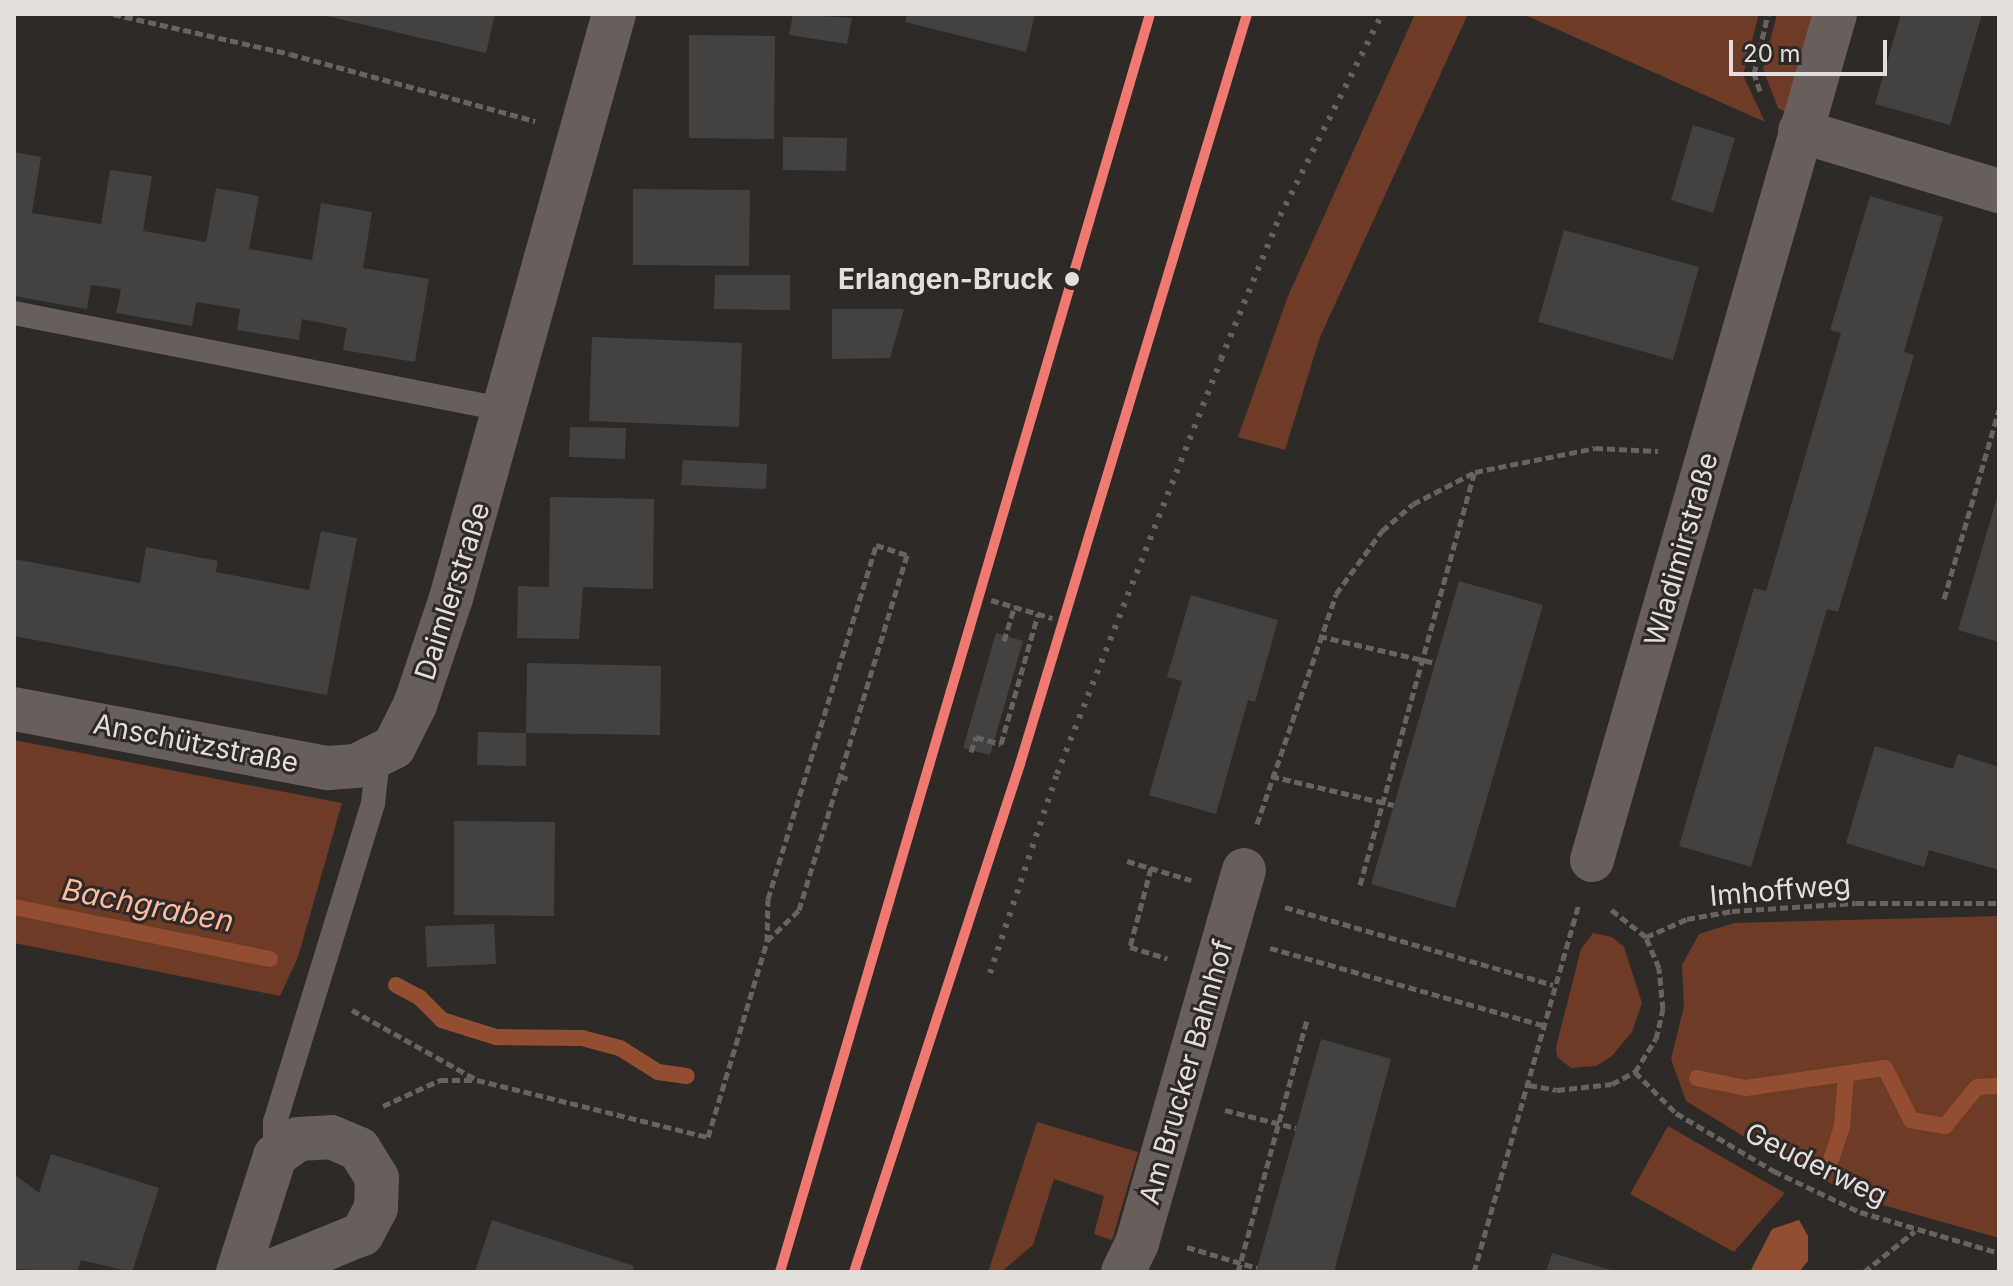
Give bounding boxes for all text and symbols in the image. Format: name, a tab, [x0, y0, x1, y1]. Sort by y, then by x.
scale bar	[1733, 24, 1891, 74]
text: 20 m	[1743, 39, 1801, 68]
place label: Erlangen-Bruck	[838, 262, 1053, 296]
marker: Erlangen-Bruck	[1060, 267, 1084, 291]
street label: Wladimirstraße	[1637, 448, 1725, 650]
street label: Daimlerstraße	[407, 498, 497, 684]
street label: Anschützstraße	[91, 707, 301, 779]
street label: Imhoffweg	[1708, 867, 1852, 913]
water label: Bachgraben	[59, 871, 237, 939]
street label: Am Brucker Bahnhof	[1132, 936, 1240, 1208]
street label: Geuderweg	[1739, 1115, 1893, 1213]

